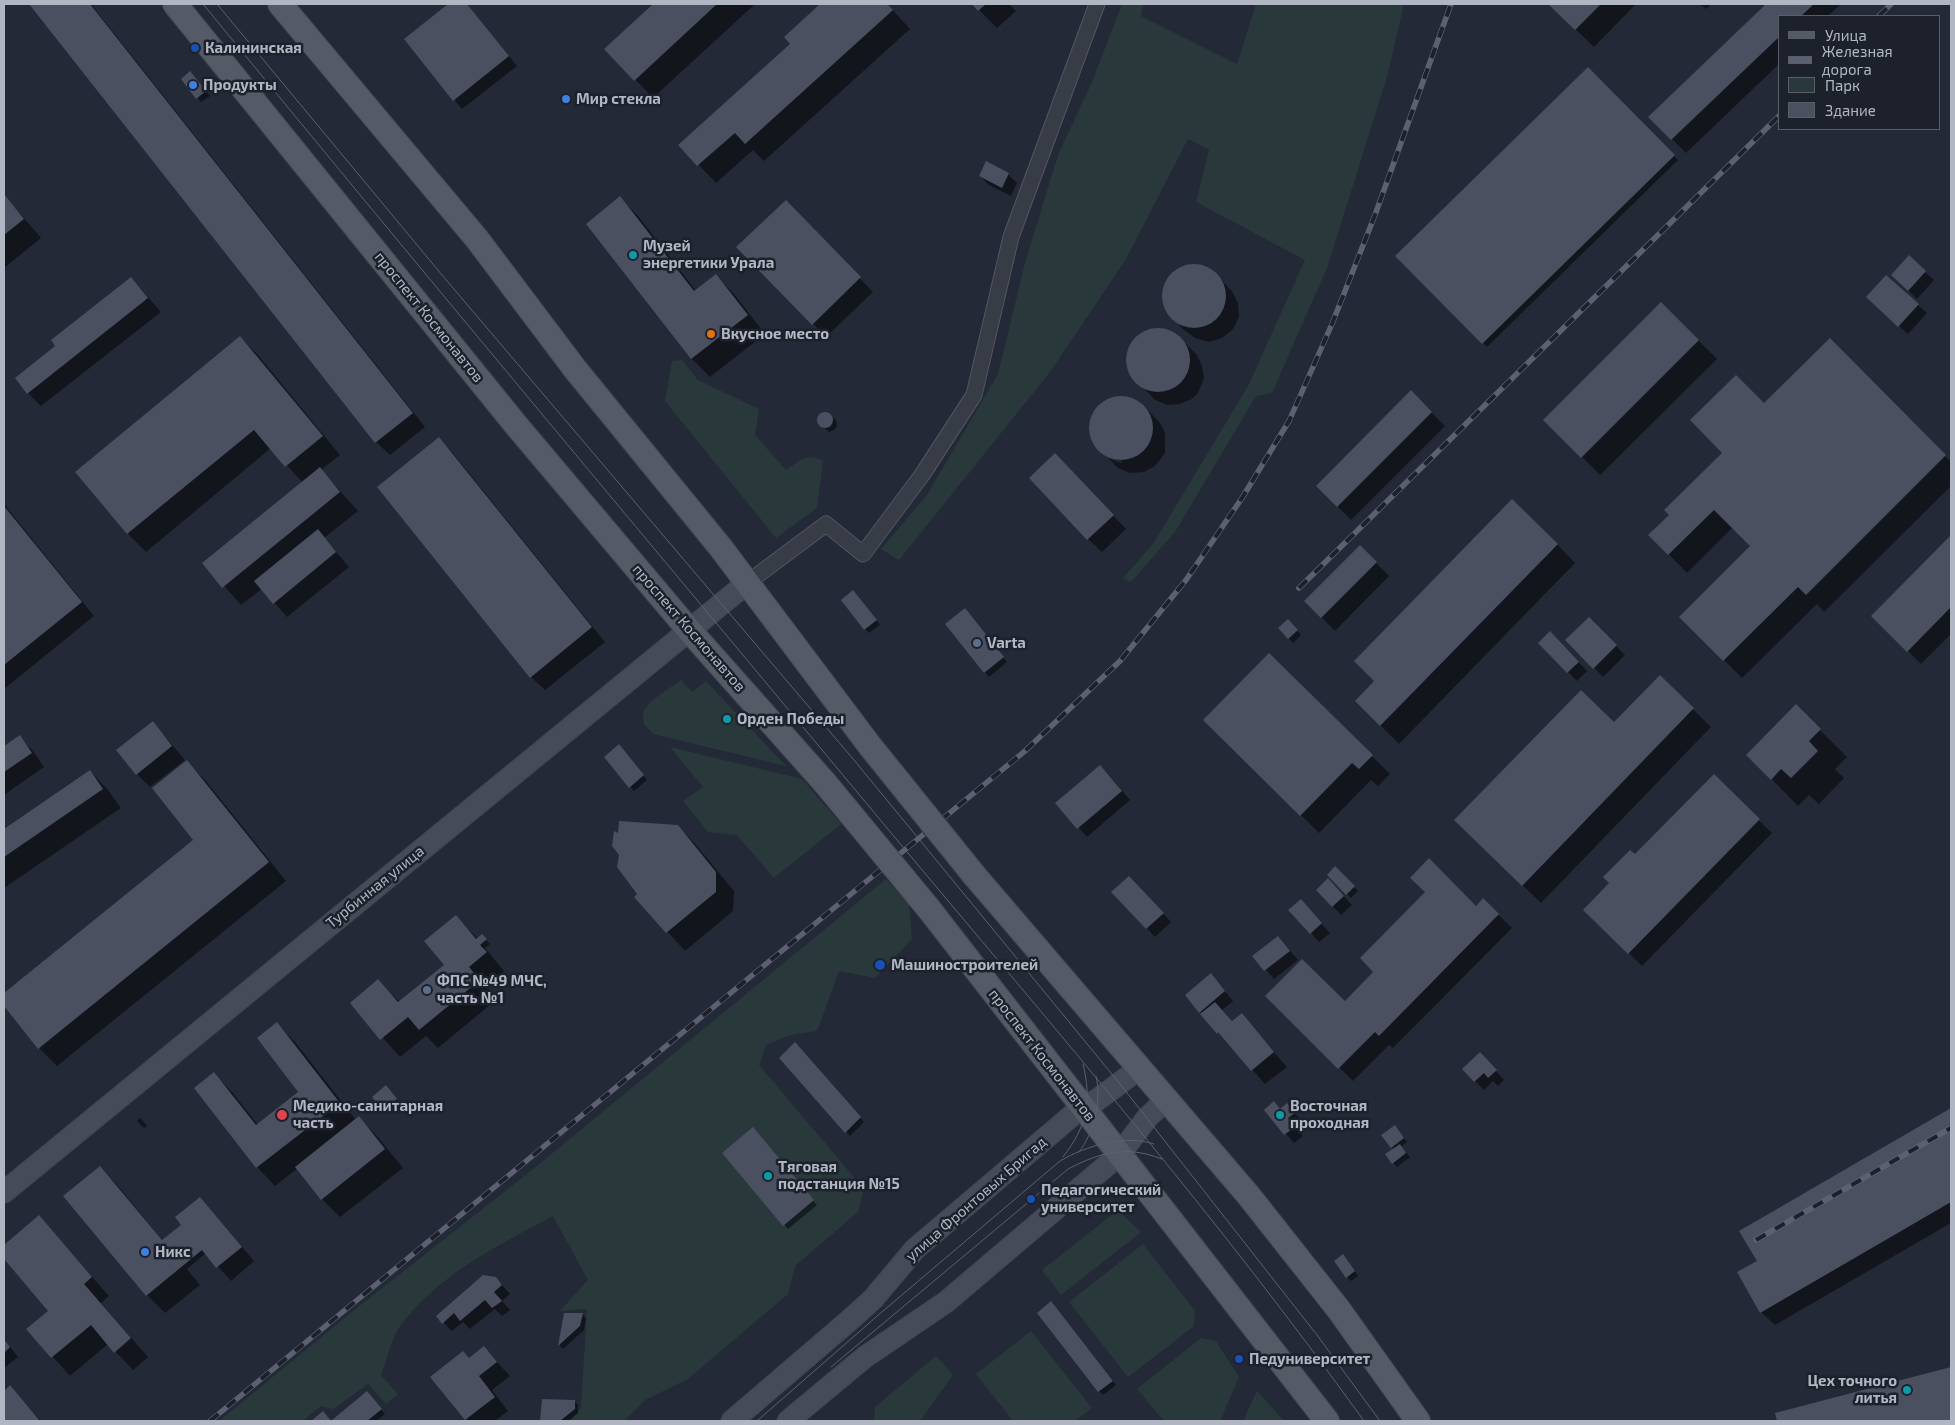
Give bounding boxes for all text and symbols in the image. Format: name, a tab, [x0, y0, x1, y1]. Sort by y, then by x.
legend	[1778, 15, 1940, 130]
text: Улица	[1825, 26, 1867, 44]
place label: Калининская	[205, 39, 302, 57]
marker: Калининская	[189, 42, 201, 54]
text: Железная дорога	[1822, 42, 1893, 78]
place label: Продукты	[203, 76, 277, 94]
text: Парк	[1825, 76, 1860, 94]
marker: Продукты	[187, 79, 199, 91]
place label: Мир стекла	[576, 90, 661, 108]
marker: Мир стекла	[560, 93, 572, 105]
text: Здание	[1825, 101, 1876, 119]
place label: Музей энергетики Урала	[643, 237, 774, 272]
street label: проспект Космонавтов	[371, 248, 487, 386]
marker: Музей энергетики Урала	[627, 249, 639, 261]
place label: Вкусное место	[721, 325, 829, 343]
marker: Вкусное место	[705, 328, 717, 340]
street label: проспект Космонавтов	[629, 561, 749, 695]
place label: Varta	[987, 634, 1026, 652]
marker: Varta	[971, 637, 983, 649]
place label: Орден Победы	[737, 710, 844, 728]
marker: Орден Победы	[721, 713, 733, 725]
street label: Турбинная улица	[322, 842, 428, 932]
place label: Машиностроителей	[891, 956, 1038, 974]
marker: Машиностроителей	[873, 958, 887, 972]
place label: ФПС №49 МЧС, часть №1	[437, 972, 547, 1007]
marker: ФПС №49 МЧС, часть №1	[421, 984, 433, 996]
street label: проспект Космонавтов	[985, 985, 1099, 1125]
place label: Медико-санитарная часть	[293, 1097, 443, 1132]
place label: Восточная проходная	[1290, 1097, 1369, 1132]
marker: Медико-санитарная часть	[275, 1108, 289, 1122]
marker: Восточная проходная	[1274, 1109, 1286, 1121]
street label: улица Фронтовых Бригад	[902, 1133, 1050, 1265]
place label: Тяговая подстанция №15	[778, 1158, 900, 1193]
marker: Тяговая подстанция №15	[762, 1170, 774, 1182]
place label: Педагогический университет	[1041, 1181, 1161, 1216]
marker: Педагогический университет	[1025, 1193, 1037, 1205]
place label: Никс	[155, 1243, 191, 1261]
marker: Никс	[139, 1246, 151, 1258]
place label: Педуниверситет	[1249, 1350, 1370, 1368]
marker: Педуниверситет	[1233, 1353, 1245, 1365]
place label: Цех точного литья	[1807, 1372, 1897, 1407]
marker: Цех точного литья	[1901, 1384, 1913, 1396]

